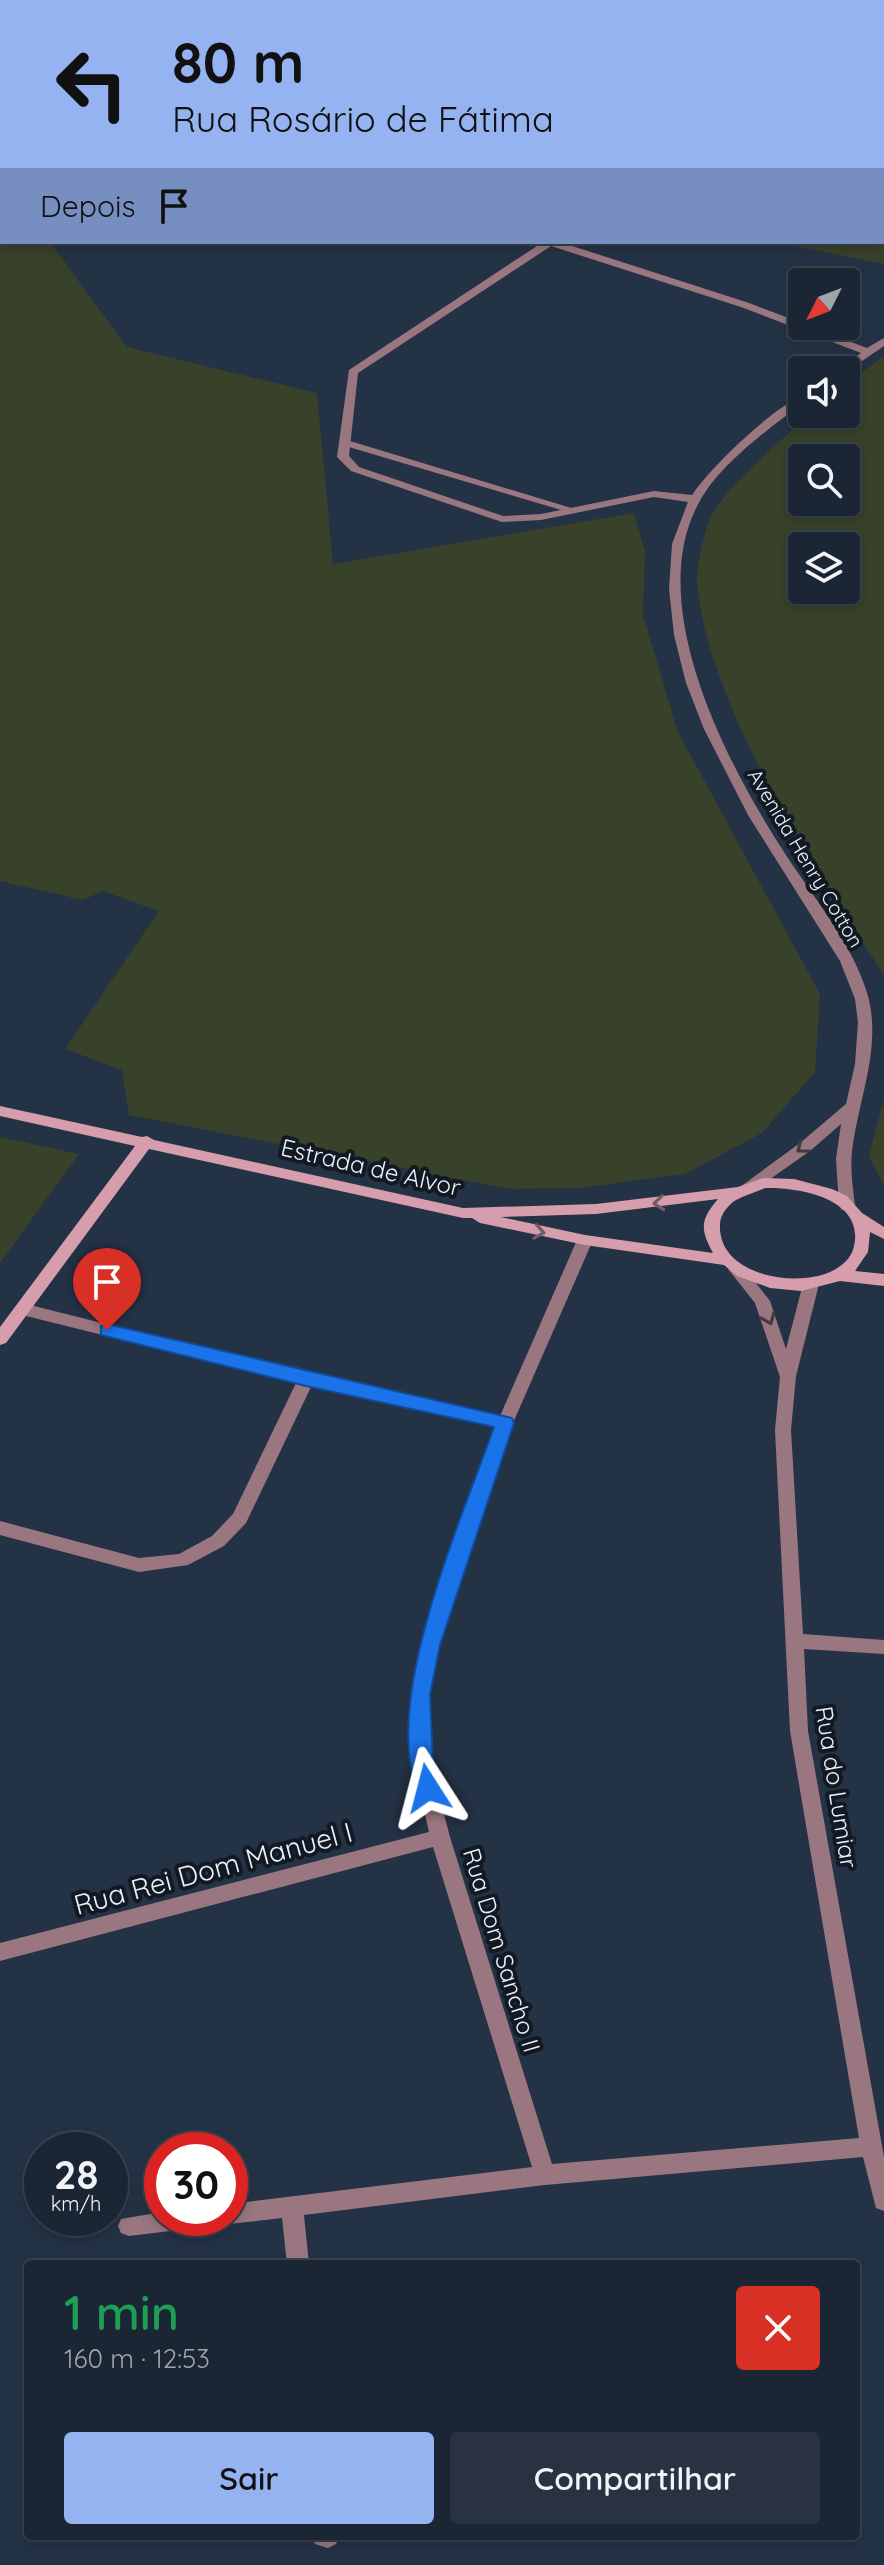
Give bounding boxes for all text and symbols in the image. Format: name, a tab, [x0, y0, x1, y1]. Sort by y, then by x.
text: 80 m	[172, 27, 304, 97]
icon: left	[40, 32, 144, 136]
text: Rua Rosário de Fátima	[172, 96, 554, 141]
icon: arrive	[152, 184, 196, 228]
text: Depois	[40, 187, 136, 225]
north arrow	[788, 268, 860, 340]
map controls	[788, 268, 860, 604]
button: sound	[788, 356, 860, 428]
button: search	[788, 444, 860, 516]
button: layers	[788, 532, 860, 604]
street label: Avenida Henry Cotton	[743, 764, 869, 952]
street label: Estrada de Alvor	[278, 1132, 464, 1202]
one-way arrow	[796, 1139, 811, 1153]
one-way arrow	[652, 1194, 665, 1211]
one-way arrow	[532, 1222, 546, 1239]
pin	[73, 1248, 141, 1330]
icon: arrive	[85, 1260, 129, 1304]
one-way arrow	[760, 1311, 776, 1325]
street label: Rua do Lumiar	[809, 1704, 865, 1870]
position arrow	[386, 1746, 470, 1830]
street label: Rua Rei Dom Manuel I	[70, 1814, 356, 1922]
street label: Rua Dom Sancho II	[457, 1844, 547, 2056]
speed limit sign: 30	[144, 2132, 248, 2236]
text: 28	[54, 2149, 98, 2199]
text: km/h	[51, 2191, 101, 2216]
text: 1 min	[64, 2282, 179, 2342]
button: close	[736, 2286, 820, 2370]
text: 160 m · 12:53	[64, 2342, 210, 2375]
button: Sair	[64, 2432, 434, 2524]
button: Compartilhar	[450, 2432, 820, 2524]

